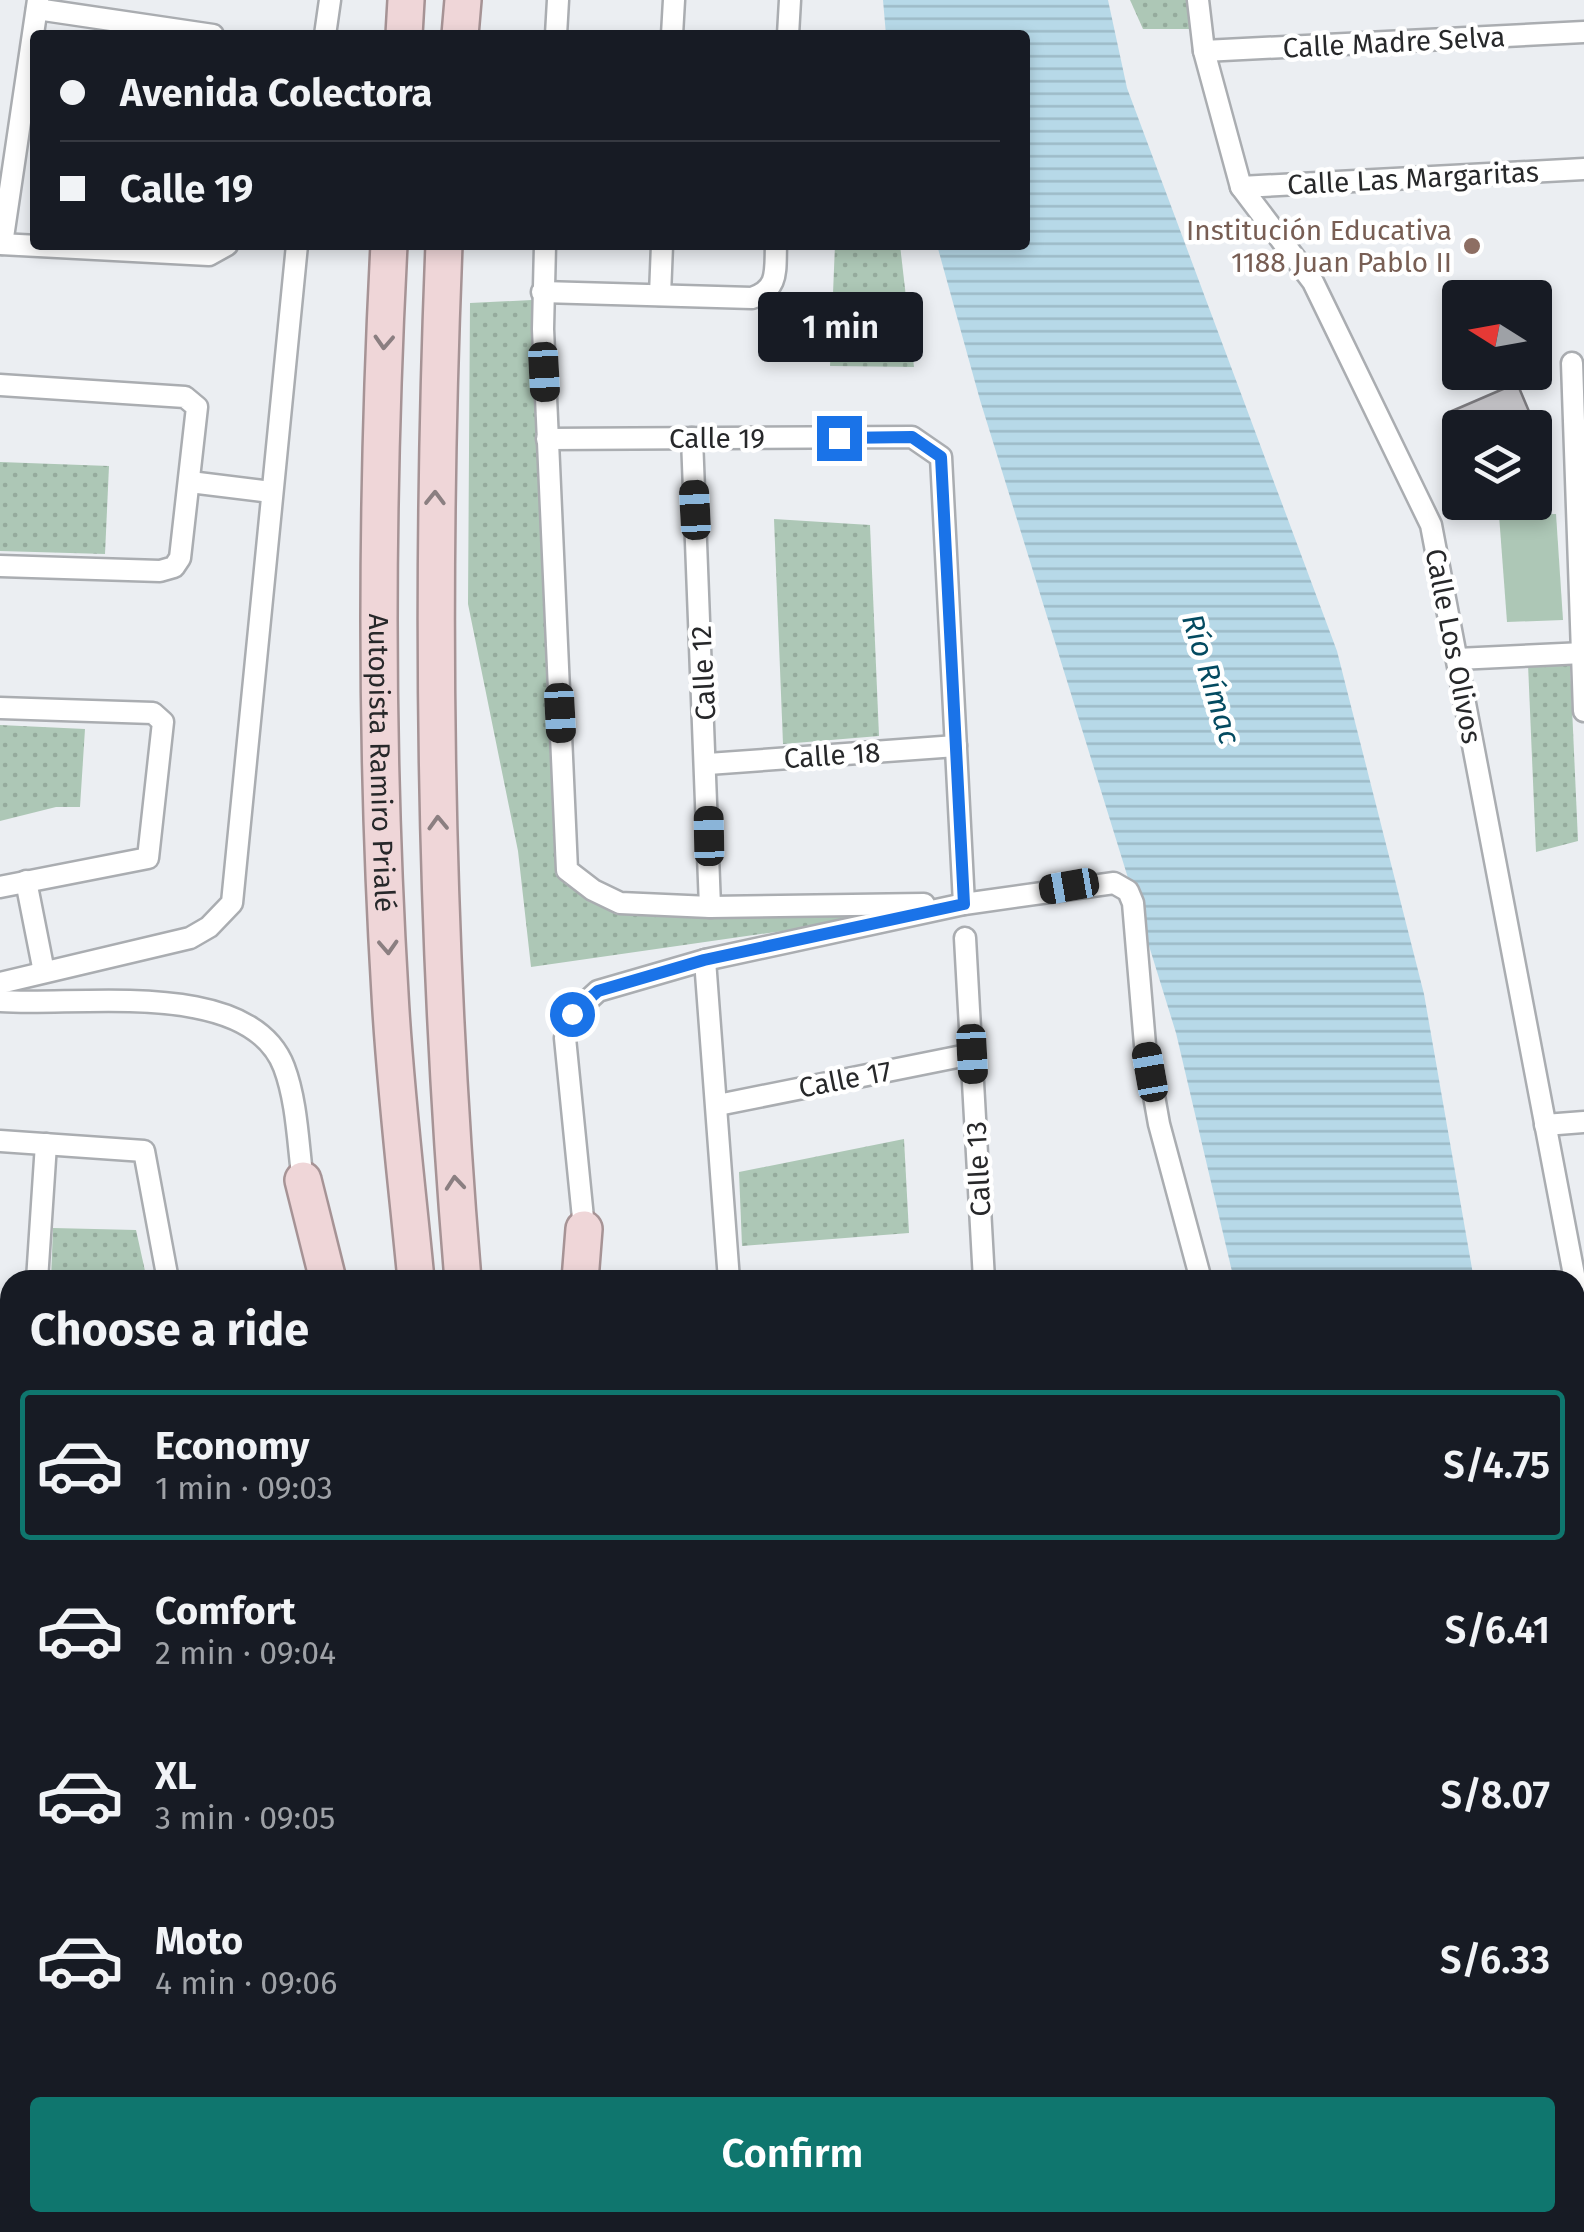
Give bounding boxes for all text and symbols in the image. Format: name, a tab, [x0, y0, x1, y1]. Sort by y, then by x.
street label: Calle Madre Selva	[1282, 20, 1506, 65]
text: Avenida Colectora	[120, 70, 432, 116]
street label: Calle Las Margaritas	[1286, 155, 1540, 202]
text: Calle 19	[120, 166, 253, 212]
place label: Institución Educativa 1188 Juan Pablo II	[1186, 214, 1452, 279]
marker: Institución Educativa 1188 Juan Pablo II	[1461, 235, 1483, 257]
north arrow	[1442, 280, 1552, 390]
map controls	[1442, 280, 1552, 520]
callout: 1 min	[756, 293, 922, 363]
text: 1 min	[802, 308, 879, 346]
one-way arrow	[374, 335, 395, 351]
car	[527, 341, 561, 403]
button: layers	[1442, 410, 1552, 520]
route end	[817, 416, 862, 461]
street label: Calle 19	[669, 422, 765, 455]
car	[678, 479, 712, 541]
one-way arrow	[425, 490, 446, 506]
street label: Calle Los Olivos	[1418, 546, 1489, 746]
water label: Río Rímac	[1174, 609, 1248, 749]
street label: Autopista Ramiro Prialé	[362, 613, 402, 913]
street label: Calle 12	[685, 625, 722, 721]
car	[543, 682, 577, 744]
street label: Calle 18	[783, 736, 881, 775]
car	[693, 806, 725, 866]
one-way arrow	[427, 815, 448, 831]
car	[1037, 866, 1101, 906]
one-way arrow	[377, 940, 398, 956]
route start	[550, 992, 595, 1037]
car	[955, 1023, 989, 1085]
car	[1130, 1040, 1170, 1104]
street label: Calle 17	[796, 1054, 894, 1105]
street label: Calle 13	[960, 1120, 997, 1217]
one-way arrow	[445, 1174, 467, 1190]
text: Choose a ride	[30, 1303, 309, 1357]
icon: car	[35, 1420, 125, 1510]
text: Economy	[155, 1423, 310, 1469]
text: S/4.75	[1443, 1442, 1550, 1488]
text: 1 min · 09:03	[155, 1469, 333, 1507]
icon: car	[35, 1585, 125, 1675]
text: Comfort	[155, 1588, 296, 1634]
text: S/6.41	[1445, 1607, 1550, 1653]
text: 2 min · 09:04	[155, 1634, 336, 1672]
icon: car	[35, 1750, 125, 1840]
text: XL	[155, 1753, 197, 1799]
text: S/8.07	[1440, 1772, 1550, 1818]
text: 3 min · 09:05	[155, 1799, 335, 1837]
icon: car	[35, 1915, 125, 2005]
text: Moto	[155, 1918, 243, 1964]
text: S/6.33	[1440, 1937, 1550, 1983]
text: 4 min · 09:06	[155, 1964, 337, 2002]
button: Confirm	[30, 2097, 1555, 2212]

